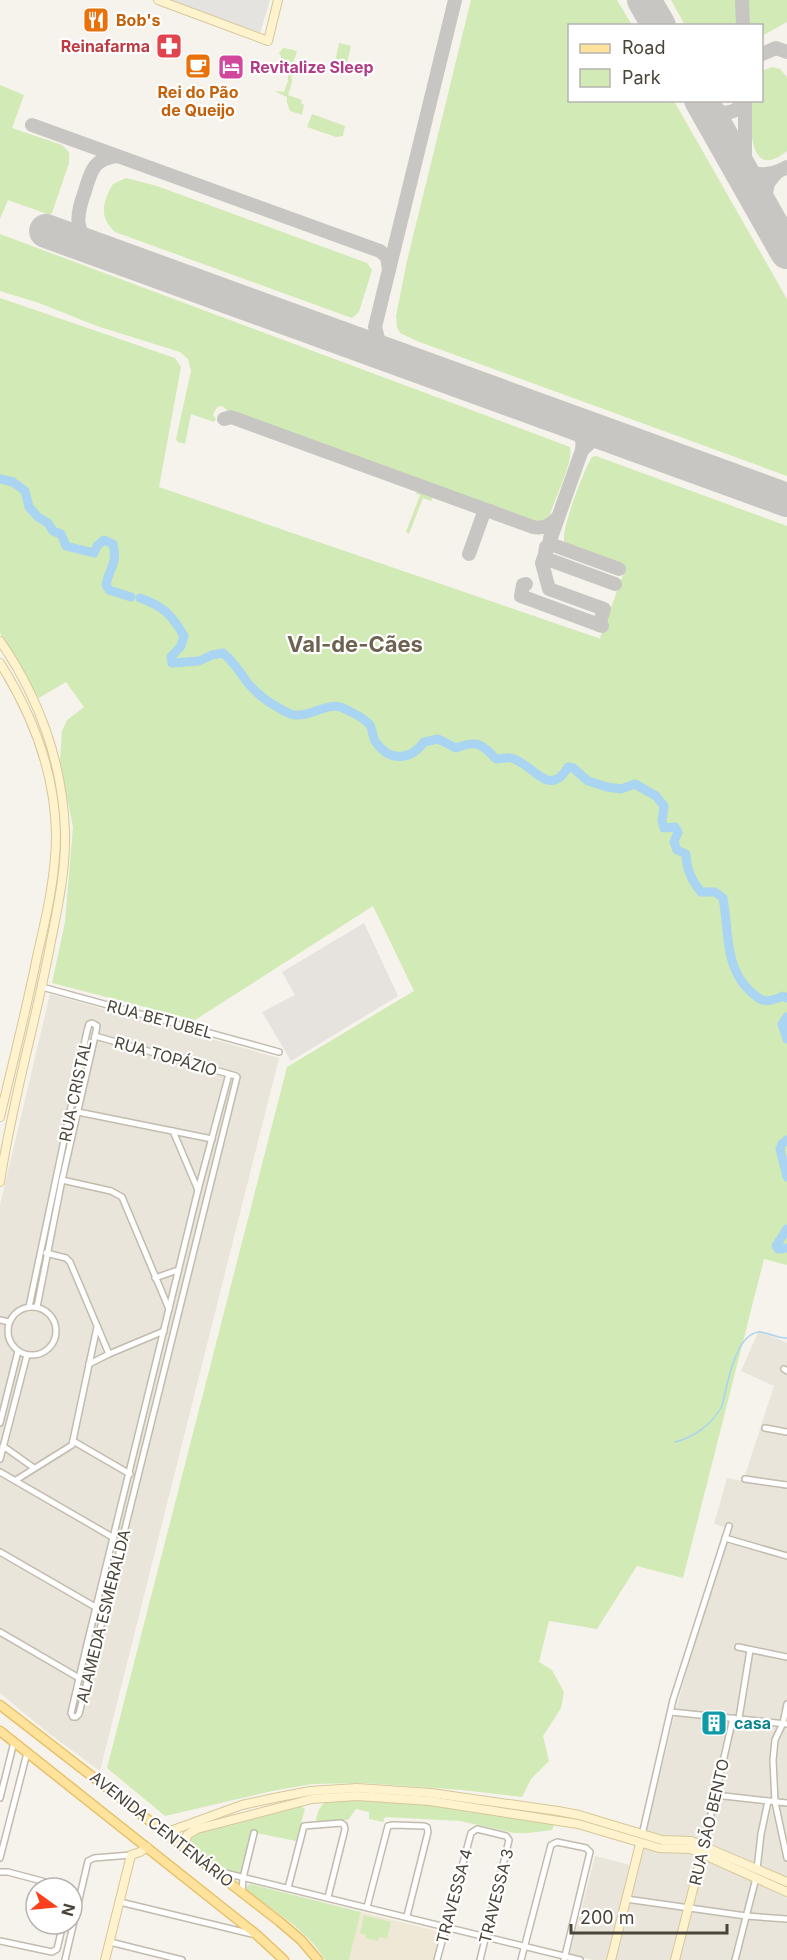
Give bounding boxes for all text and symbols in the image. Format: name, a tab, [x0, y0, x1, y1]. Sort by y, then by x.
restaurant icon: Bob's	[81, 5, 111, 35]
place label: Bob's	[116, 10, 160, 30]
legend	[568, 24, 763, 102]
pharmacy icon: Reinafarma	[154, 31, 184, 61]
place label: Reinafarma	[61, 36, 150, 56]
text: Road	[622, 37, 665, 58]
cafe icon: Rei do Pão de Queijo	[183, 51, 213, 81]
hotel icon: Revitalize Sleep	[216, 52, 246, 82]
place label: Revitalize Sleep	[250, 57, 374, 77]
text: Park	[622, 67, 661, 88]
place label: Rei do Pão de Queijo	[158, 82, 239, 120]
district label: Val-de-Cães	[287, 631, 423, 657]
street label: RUA BETUBEL	[105, 995, 215, 1043]
street label: RUA TOPÁZIO	[112, 1032, 220, 1080]
street label: RUA CRISTAL	[55, 1039, 95, 1143]
street label: ALAMEDA ESMERALDA	[72, 1527, 134, 1705]
building icon: casa	[699, 1708, 729, 1738]
place label: casa	[734, 1713, 771, 1733]
street label: RUA SÃO BENTO	[685, 1757, 733, 1887]
street label: AVENIDA CENTENÁRIO	[86, 1767, 238, 1891]
street label: TRAVESSA 4	[432, 1846, 476, 1946]
street label: TRAVESSA 3	[475, 1846, 517, 1946]
north arrow	[24, 1876, 84, 1936]
scale bar	[571, 1897, 727, 1935]
text: N	[57, 1901, 80, 1918]
text: 200 m	[580, 1907, 635, 1928]

